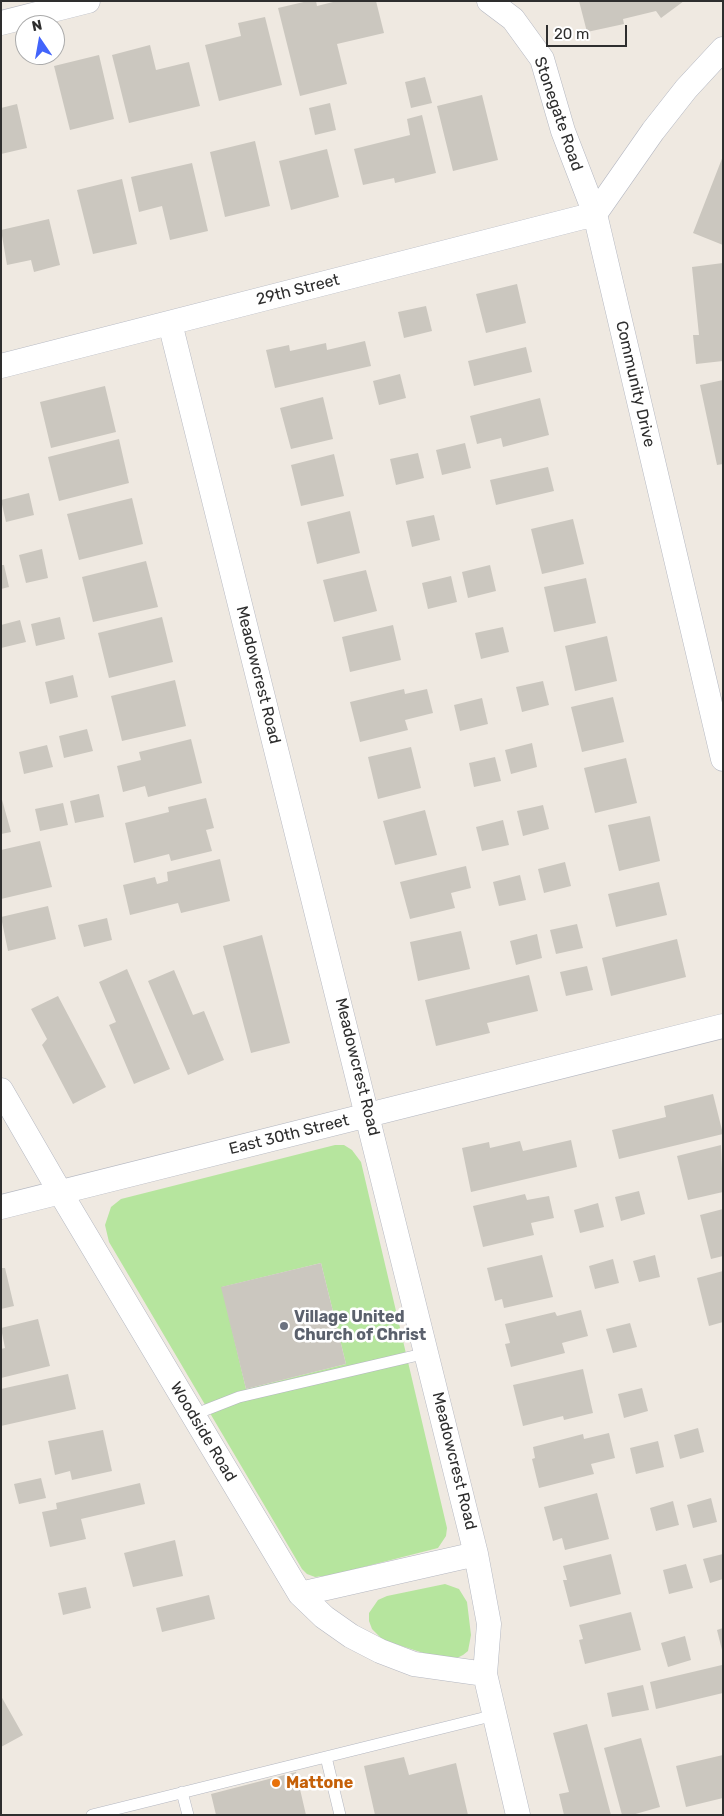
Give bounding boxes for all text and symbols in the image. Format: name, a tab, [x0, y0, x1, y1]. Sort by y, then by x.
north arrow	[15, 15, 65, 65]
scale bar	[549, 15, 630, 47]
text: N	[30, 16, 44, 35]
text: 20 m	[554, 25, 589, 43]
street label: Stonegate Road	[529, 54, 587, 174]
street label: 29th Street	[254, 270, 342, 310]
street label: Community Drive	[611, 319, 659, 449]
street label: Meadowcrest Road	[232, 604, 284, 746]
street label: Meadowcrest Road	[331, 996, 383, 1138]
street label: East 30th Street	[227, 1111, 351, 1159]
place label: Village United Church of Christ	[294, 1307, 426, 1345]
marker: Village United Church of Christ	[278, 1320, 290, 1332]
street label: Woodside Road	[166, 1379, 240, 1485]
street label: Meadowcrest Road	[428, 1390, 480, 1532]
place label: Mattone	[286, 1773, 353, 1793]
marker: Mattone	[270, 1777, 282, 1789]

